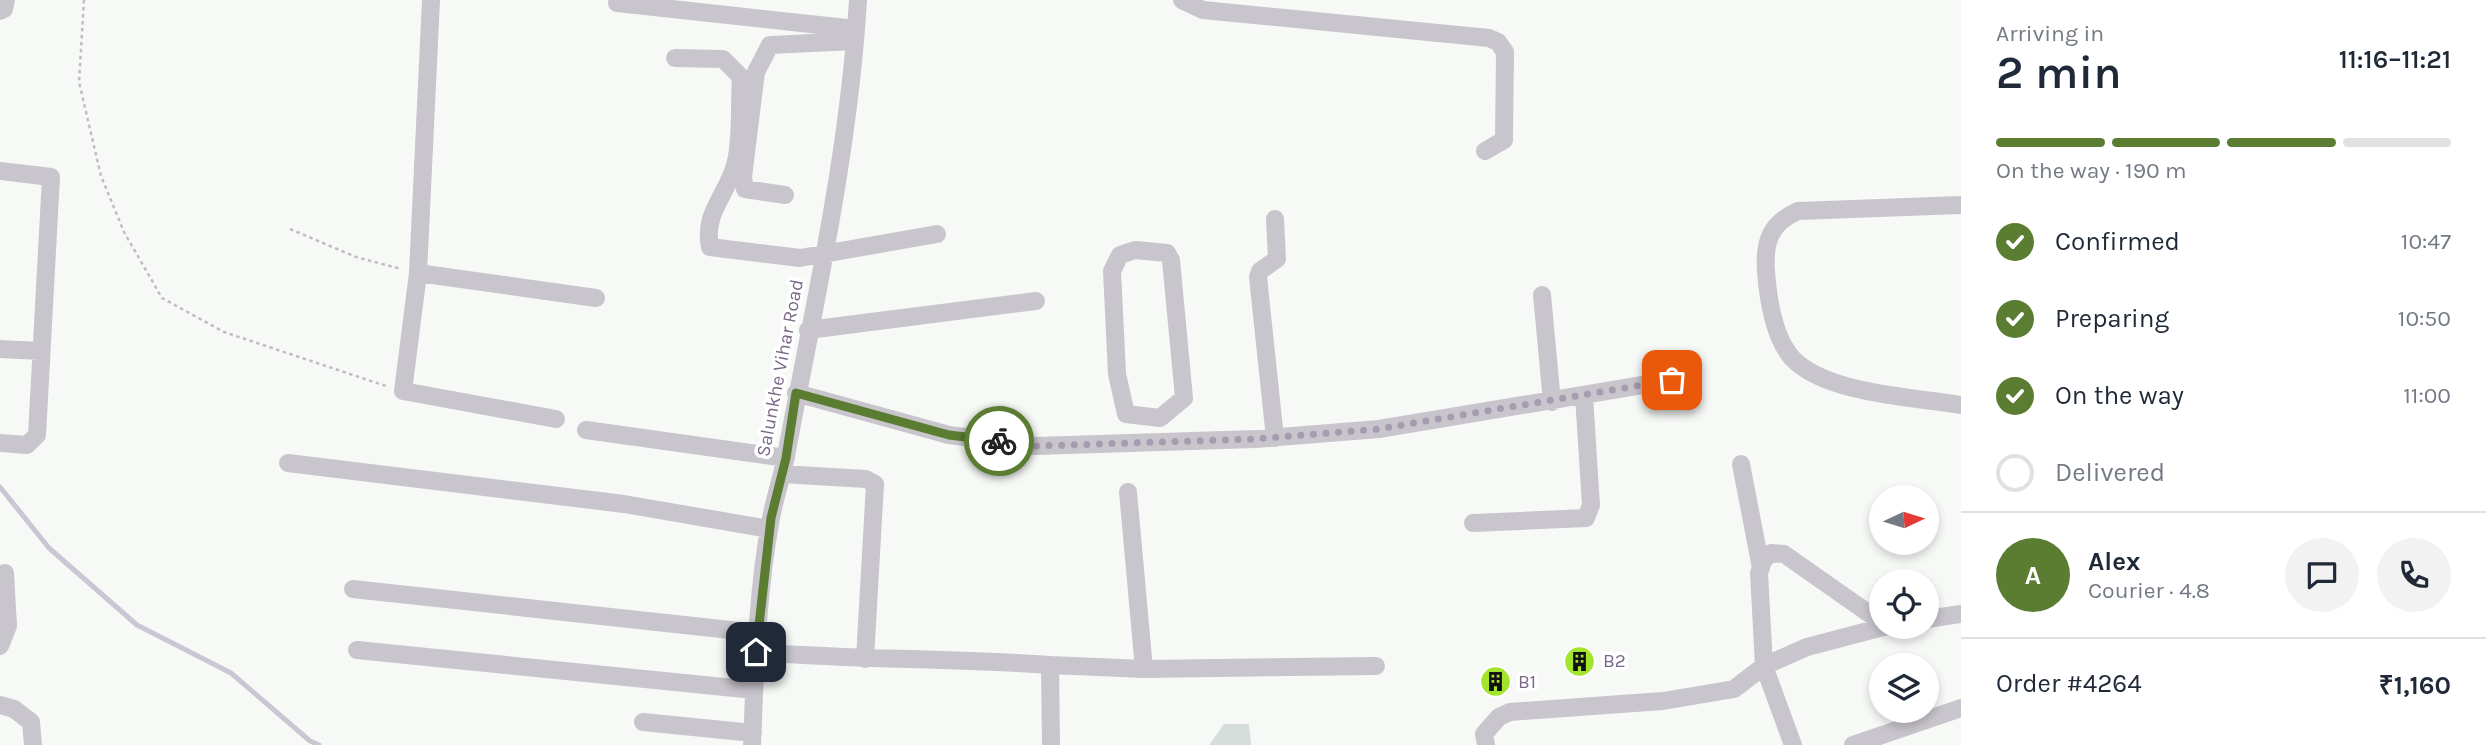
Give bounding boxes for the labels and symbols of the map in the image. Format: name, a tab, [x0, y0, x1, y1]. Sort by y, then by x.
street label: Salunkhe Vihar Road	[752, 278, 808, 458]
pin	[1642, 350, 1702, 410]
courier	[964, 406, 1034, 476]
north arrow	[1869, 485, 1939, 555]
pin	[726, 622, 786, 682]
building icon: B2	[1563, 644, 1597, 678]
place label: B2	[1603, 650, 1626, 672]
building icon: B1	[1478, 665, 1512, 699]
place label: B1	[1518, 671, 1536, 693]

